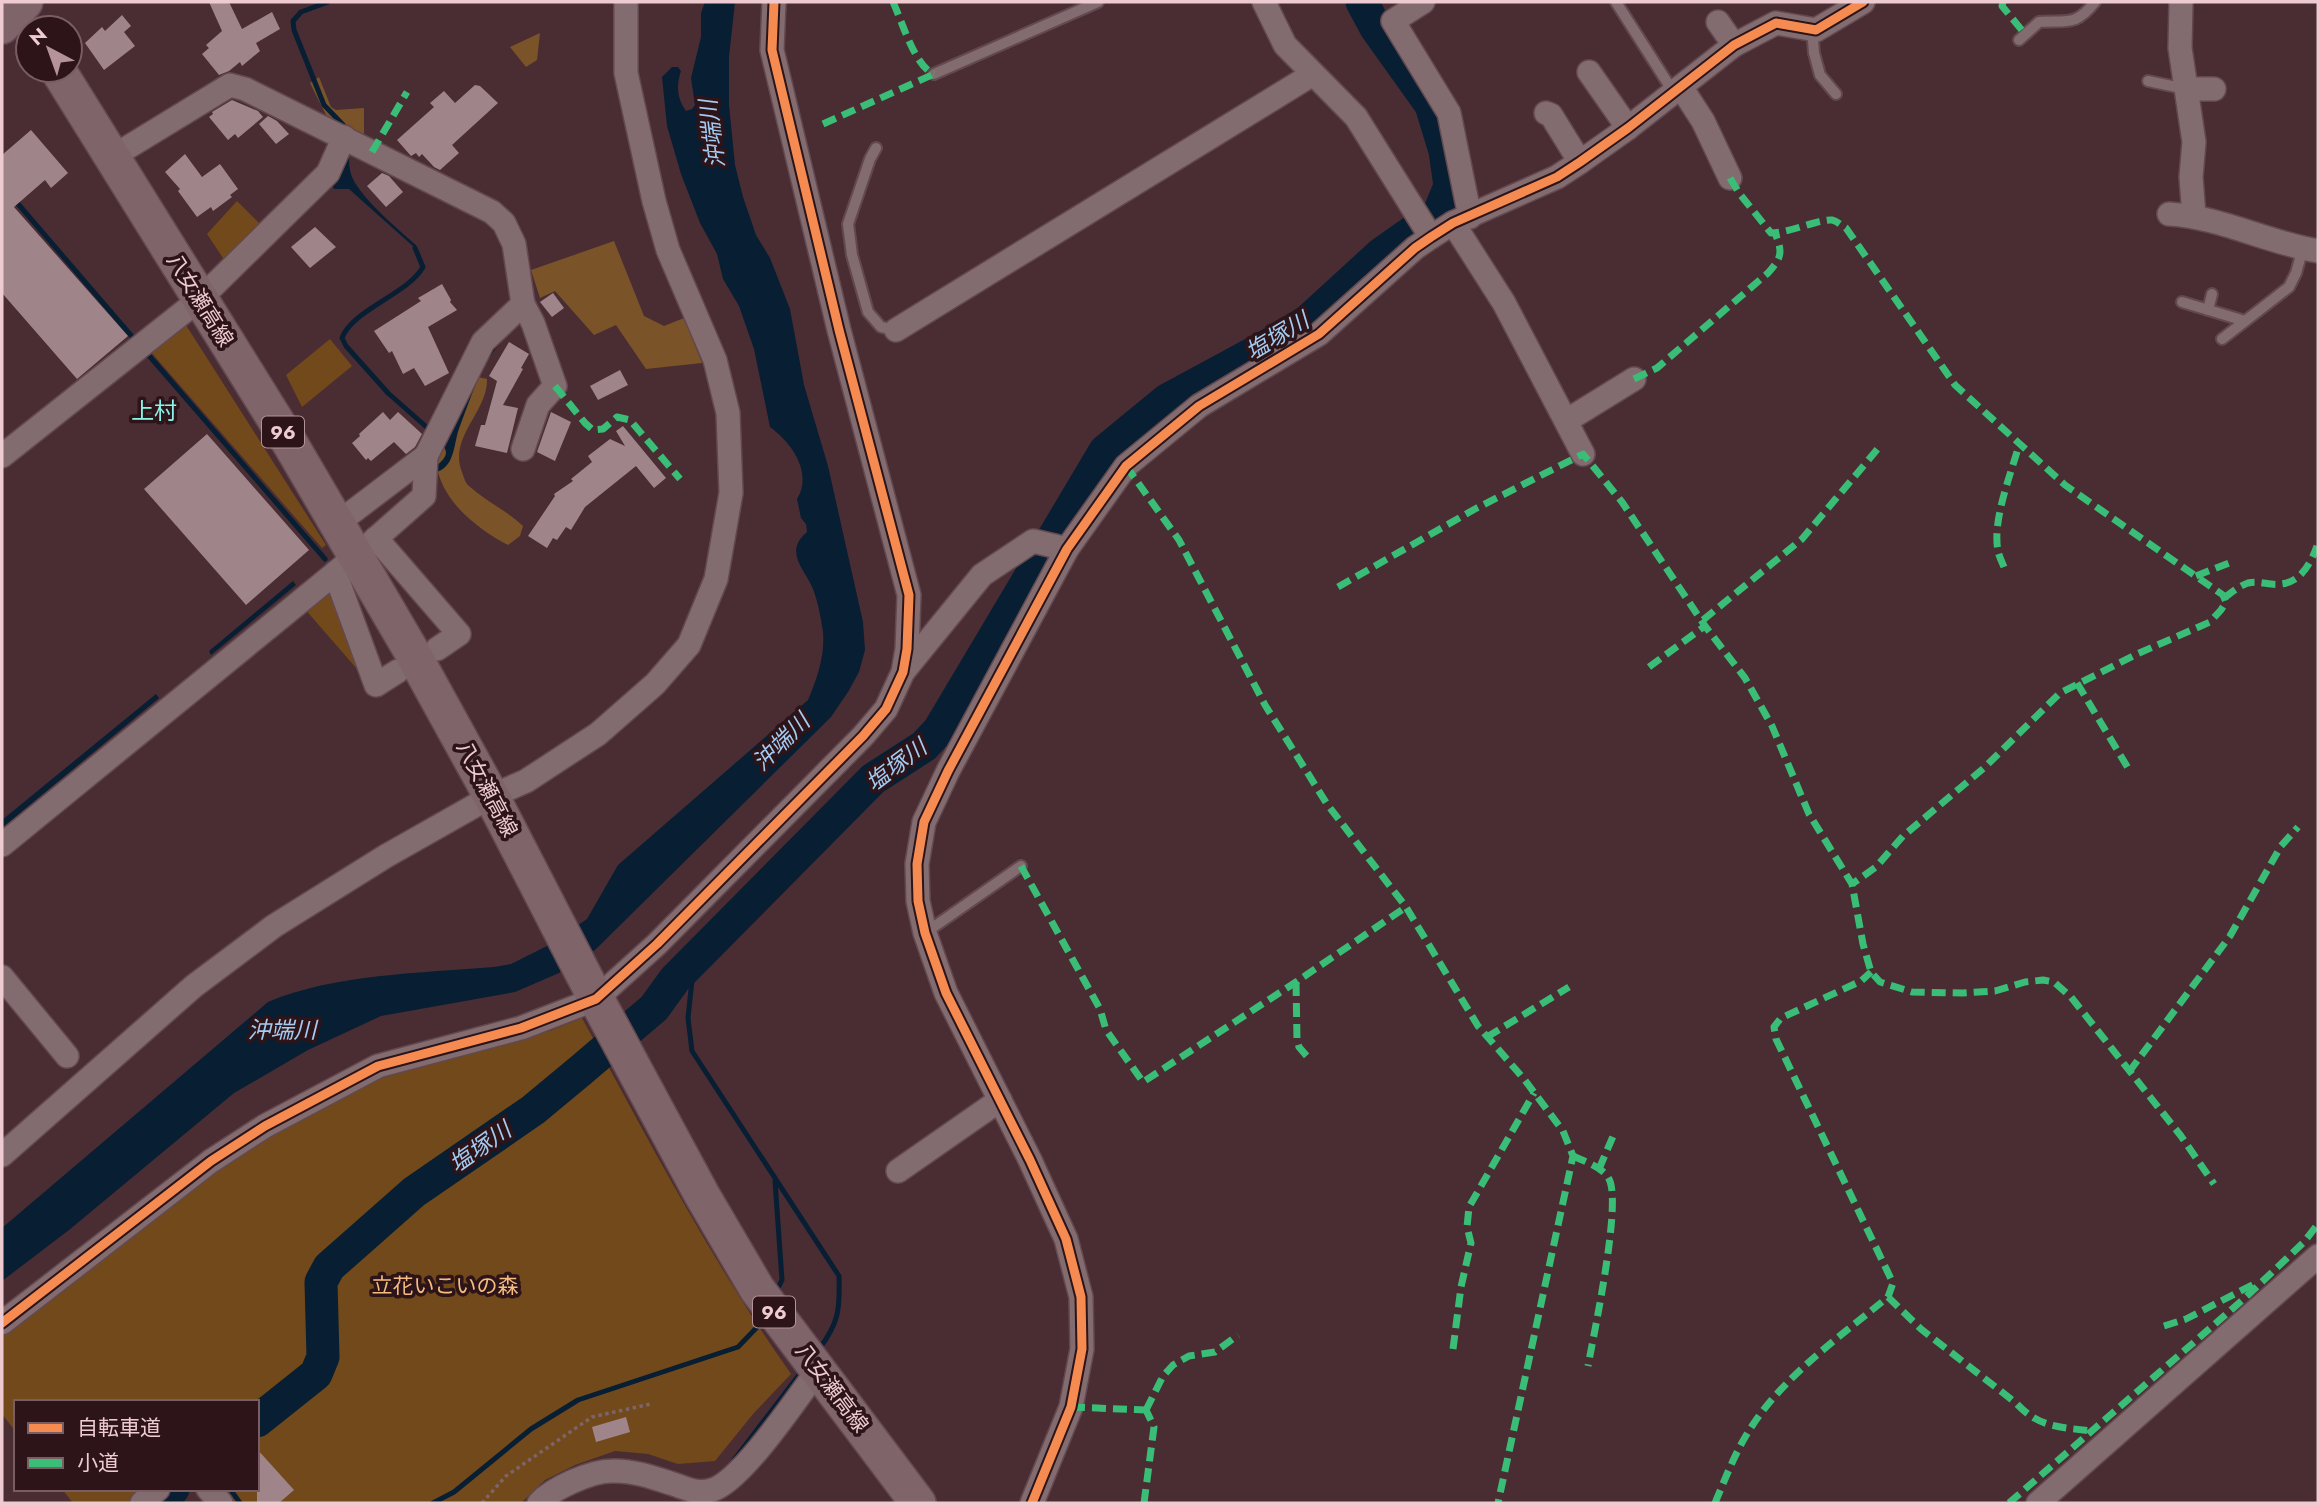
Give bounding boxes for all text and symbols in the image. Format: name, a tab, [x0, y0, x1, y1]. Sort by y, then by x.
north arrow	[14, 14, 84, 84]
text: N	[24, 21, 53, 52]
water label: 沖端川	[691, 95, 733, 170]
street label: 八女瀬高線	[159, 248, 241, 352]
water label: 塩塚川	[1239, 302, 1318, 368]
district label: 上村	[131, 394, 177, 428]
road number: 96	[262, 416, 304, 448]
water label: 沖端川	[745, 703, 820, 778]
water label: 塩塚川	[858, 729, 936, 799]
street label: 八女瀬高線	[449, 736, 525, 842]
water label: 沖端川	[248, 1013, 320, 1047]
water label: 塩塚川	[442, 1112, 520, 1181]
park label: 立花いこいの森	[372, 1271, 519, 1301]
road number: 96	[753, 1296, 795, 1328]
street label: 八女瀬高線	[788, 1337, 876, 1439]
legend	[14, 1400, 259, 1491]
text: 自転車道	[77, 1413, 161, 1443]
text: 小道	[77, 1448, 119, 1478]

